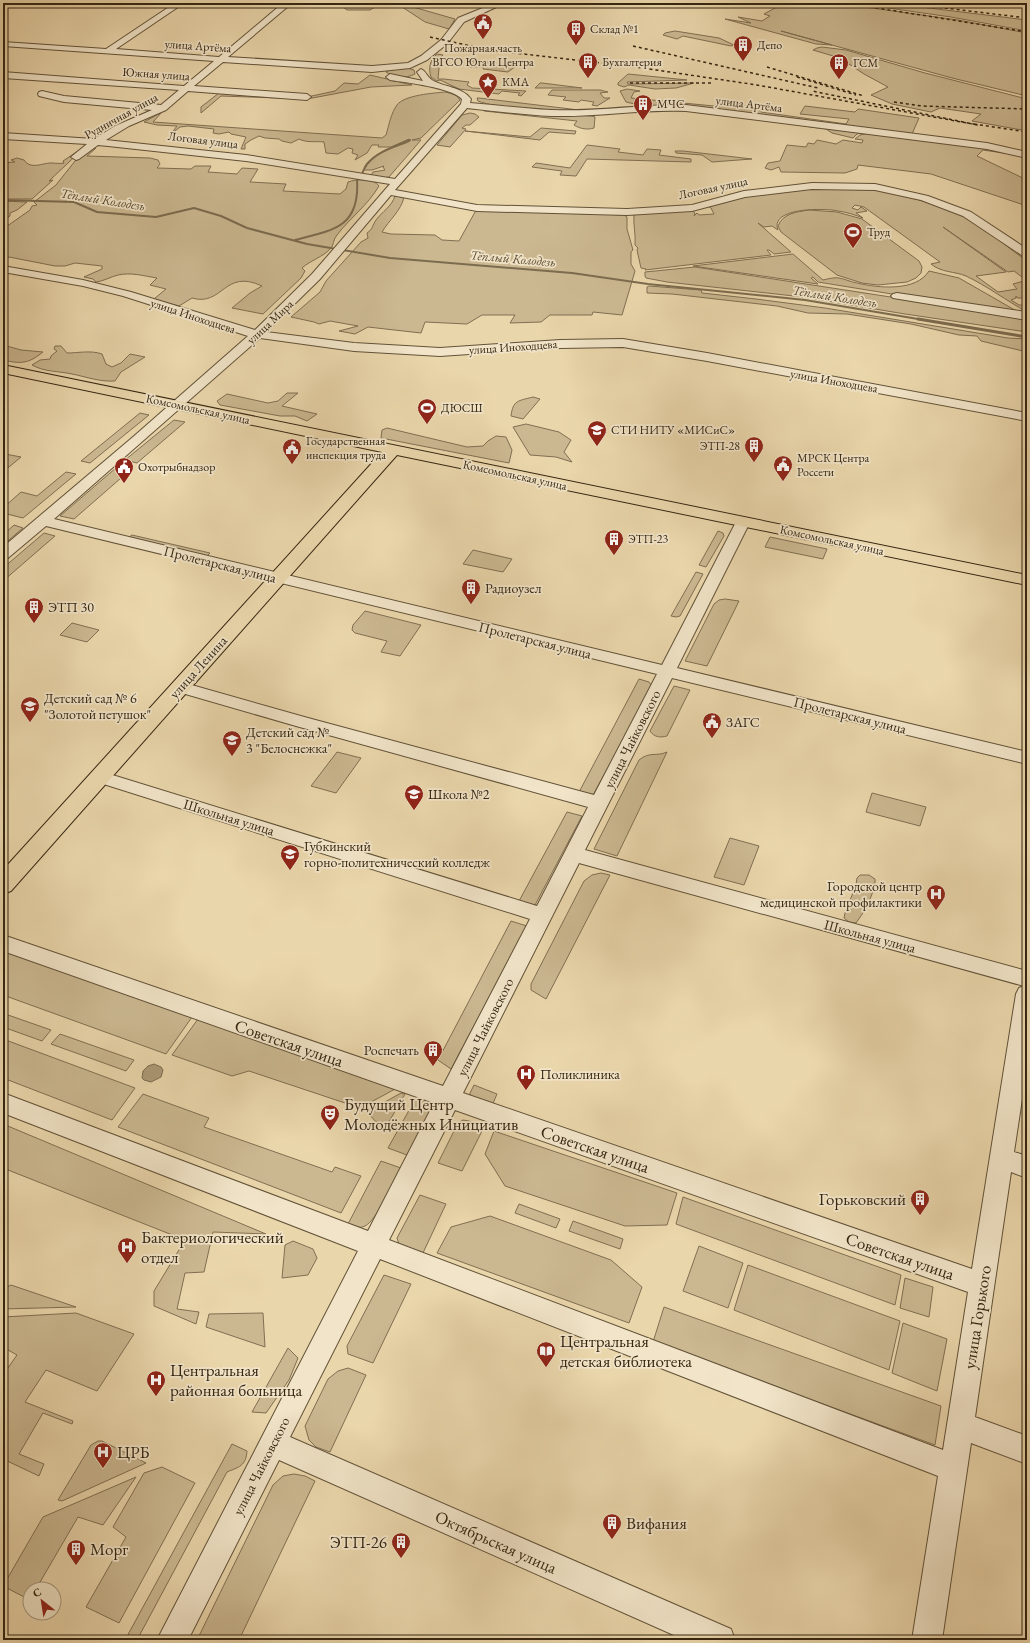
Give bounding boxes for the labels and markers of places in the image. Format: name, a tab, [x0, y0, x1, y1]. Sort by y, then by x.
public building icon: Пожарная часть ВГСО Юга и Центра	[472, 12, 494, 40]
building icon: Склад №1	[565, 18, 587, 46]
place label: Склад №1	[590, 21, 639, 37]
building icon: Депо	[732, 34, 754, 62]
place label: Депо	[757, 37, 782, 53]
place label: Пожарная часть ВГСО Юга и Центра	[432, 40, 534, 70]
building icon: Бухгалтерия	[577, 51, 599, 79]
building icon: ГСМ	[828, 52, 850, 80]
place label: Бухгалтерия	[602, 54, 662, 70]
place label: ГСМ	[853, 55, 878, 71]
place icon: КМА	[477, 71, 499, 99]
place label: КМА	[502, 74, 530, 90]
building icon: МЧС	[632, 93, 654, 121]
place label: МЧС	[657, 96, 684, 112]
sports icon: Труд	[842, 221, 864, 249]
place label: Труд	[867, 224, 891, 240]
sports icon: ДЮСШ	[416, 397, 438, 425]
place label: ДЮСШ	[441, 400, 483, 416]
school or university icon: СТИ НИТУ «МИСиС»	[586, 419, 608, 447]
place label: СТИ НИТУ «МИСиС»	[611, 422, 735, 438]
place label: Государственная инспекция труда	[306, 433, 386, 463]
building icon: ЭТП-28	[743, 435, 765, 463]
public building icon: Государственная инспекция труда	[281, 437, 303, 465]
place label: ЭТП-28	[700, 438, 740, 454]
place label: МРСК Центра Россети	[797, 450, 869, 480]
public building icon: МРСК Центра Россети	[772, 454, 794, 482]
public building icon: Охотрыбнадзор	[113, 456, 135, 484]
place label: Охотрыбнадзор	[138, 459, 215, 475]
building icon: ЭТП-23	[603, 528, 625, 556]
place label: ЭТП-23	[628, 531, 669, 547]
building icon: Радиоузел	[460, 577, 482, 605]
place label: Радиоузел	[485, 579, 542, 597]
building icon: ЭТП 30	[23, 596, 45, 624]
place label: ЭТП 30	[48, 598, 94, 616]
place label: Детский сад № 6 "Золотой петушок"	[44, 689, 151, 723]
school or university icon: Детский сад № 6 "Золотой петушок"	[19, 695, 41, 723]
public building icon: ЗАГС	[701, 711, 723, 739]
place label: ЗАГС	[726, 713, 760, 731]
place label: Детский сад № 3 "Белоснежка"	[246, 723, 332, 757]
school or university icon: Детский сад № 3 "Белоснежка"	[221, 729, 243, 757]
school or university icon: Школа №2	[403, 783, 425, 811]
place label: Школа №2	[428, 785, 490, 803]
place label: Губкинский горно-политехнический колледж	[304, 837, 490, 871]
school or university icon: Губкинский горно-политехнический колледж	[279, 843, 301, 871]
place label: Городской центр медицинской профилактики	[760, 877, 923, 911]
hospital icon: Городской центр медицинской профилактики	[925, 883, 947, 911]
building icon: Роспечать	[422, 1039, 444, 1067]
place label: Роспечать	[364, 1041, 419, 1059]
hospital icon: Поликлиника	[515, 1063, 537, 1091]
place label: Поликлиника	[540, 1065, 620, 1083]
place label: Будущий Центр Молодёжных Инициатив	[344, 1093, 518, 1135]
theatre icon: Будущий Центр Молодёжных Инициатив	[319, 1103, 341, 1131]
place label: Горьковский	[819, 1188, 906, 1210]
building icon: Горьковский	[909, 1188, 931, 1216]
place label: Бактериологический отдел	[141, 1226, 284, 1268]
hospital icon: Бактериологический отдел	[116, 1236, 138, 1264]
place label: Центральная детская библиотека	[560, 1330, 692, 1372]
library icon: Центральная детская библиотека	[535, 1340, 557, 1368]
place label: Центральная районная больница	[170, 1359, 303, 1401]
hospital icon: Центральная районная больница	[145, 1369, 167, 1397]
hospital icon: ЦРБ	[92, 1441, 114, 1469]
place label: ЦРБ	[117, 1441, 150, 1463]
building icon: Вифания	[601, 1512, 623, 1540]
place label: Вифания	[626, 1512, 687, 1534]
place label: ЭТП-26	[330, 1531, 387, 1553]
building icon: ЭТП-26	[390, 1531, 412, 1559]
building icon: Морг	[65, 1538, 87, 1566]
place label: Морг	[90, 1538, 128, 1560]

